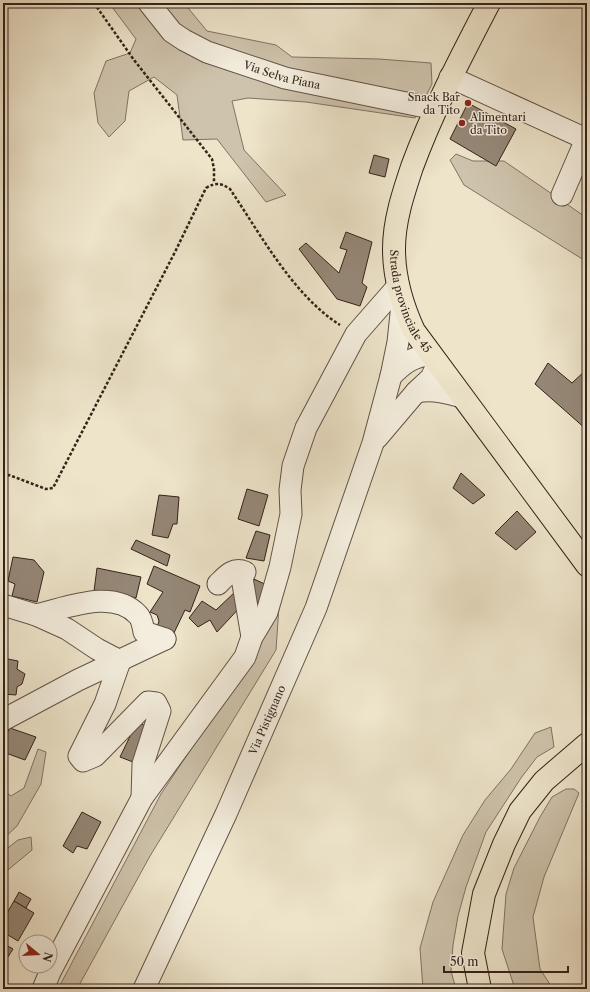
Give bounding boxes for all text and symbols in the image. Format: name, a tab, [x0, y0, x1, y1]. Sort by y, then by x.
street label: Via Selva Piana	[241, 57, 322, 92]
place label: Snack Bar da Tito	[408, 90, 460, 117]
marker: Snack Bar da Tito	[463, 98, 473, 108]
place label: Alimentari da Tito	[469, 110, 526, 137]
marker: Alimentari da Tito	[457, 118, 467, 128]
street label: Strada provinciale 45	[387, 249, 435, 355]
street label: Via Pistignano	[245, 683, 289, 758]
north arrow	[18, 934, 58, 974]
scale bar	[444, 948, 568, 974]
text: N	[39, 950, 56, 964]
text: 50 m	[450, 954, 479, 969]

